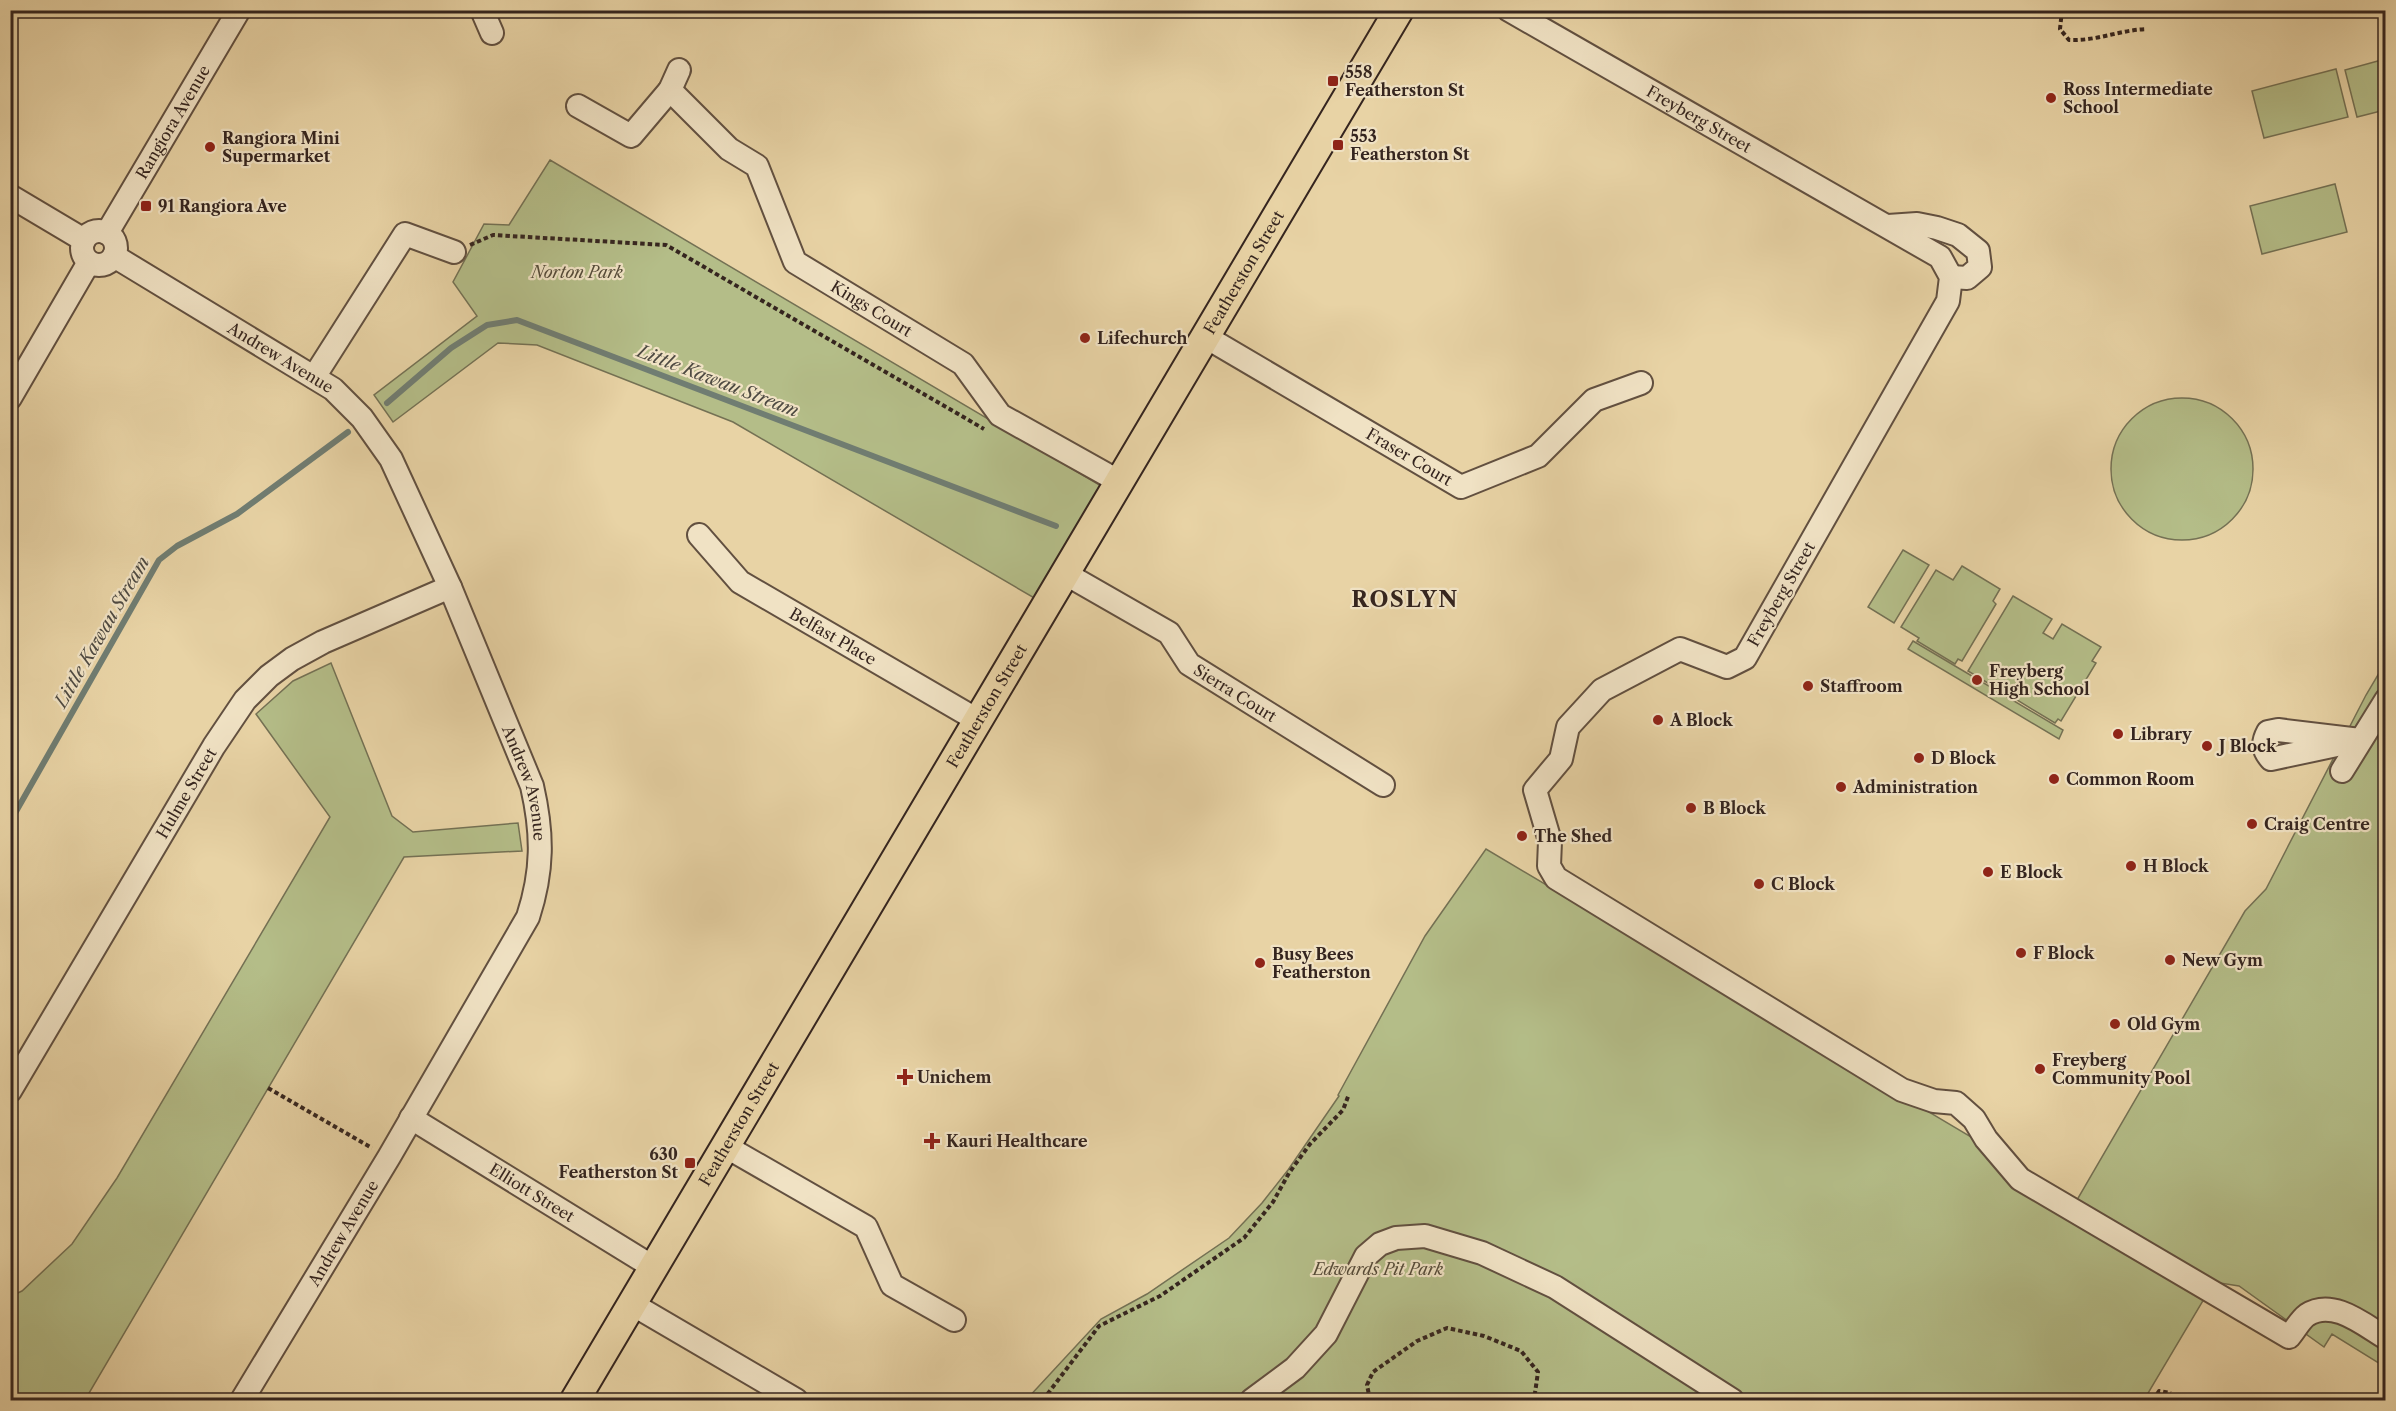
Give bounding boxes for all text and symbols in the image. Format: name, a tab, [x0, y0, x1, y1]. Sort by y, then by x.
street label: Rangiora Avenue	[131, 61, 214, 183]
place label: 558 Featherston St	[1345, 62, 1465, 100]
marker: 558 Featherston St	[1326, 74, 1340, 88]
place label: Ross Intermediate School	[2063, 79, 2213, 117]
street label: Freyberg Street	[1643, 81, 1755, 157]
marker: Ross Intermediate School	[2044, 91, 2058, 105]
place label: 553 Featherston St	[1350, 126, 1470, 164]
place label: Rangiora Mini Supermarket	[222, 128, 340, 166]
marker: 553 Featherston St	[1331, 138, 1345, 152]
marker: Rangiora Mini Supermarket	[203, 140, 217, 154]
place label: 91 Rangiora Ave	[158, 196, 287, 216]
marker: 91 Rangiora Ave	[139, 199, 153, 213]
street label: Featherston Street	[1199, 206, 1288, 338]
park label: Norton Park	[529, 262, 623, 282]
street label: Kings Court	[827, 276, 916, 341]
street label: Andrew Avenue	[223, 317, 337, 397]
place label: Lifechurch	[1097, 328, 1188, 348]
marker: Lifechurch	[1078, 331, 1092, 345]
water label: Little Kawau Stream	[632, 339, 802, 422]
street label: Fraser Court	[1363, 424, 1456, 490]
street label: Freyberg Street	[1743, 538, 1819, 650]
water label: Little Kawau Stream	[49, 552, 154, 713]
district label: ROSLYN	[1351, 586, 1459, 613]
street label: Belfast Place	[786, 603, 880, 669]
street label: Featherston Street	[942, 640, 1031, 771]
street label: Sierra Court	[1190, 659, 1281, 726]
place label: Freyberg High School	[1989, 661, 2090, 699]
marker: Freyberg High School	[1970, 673, 1984, 687]
place label: Staffroom	[1820, 676, 1903, 696]
marker: Staffroom	[1801, 679, 1815, 693]
place label: A Block	[1669, 710, 1733, 730]
marker: A Block	[1651, 713, 1665, 727]
street label: Andrew Avenue	[498, 721, 550, 841]
place label: Library	[2130, 724, 2193, 744]
marker: Library	[2111, 727, 2125, 741]
place label: J Block	[2216, 736, 2277, 756]
marker: J Block	[2200, 739, 2214, 753]
street label: Hulme Street	[152, 744, 221, 842]
place label: D Block	[1931, 748, 1996, 768]
marker: D Block	[1912, 751, 1926, 765]
place label: Common Room	[2066, 769, 2195, 789]
marker: Common Room	[2047, 772, 2061, 786]
place label: Administration	[1852, 777, 1978, 797]
marker: Administration	[1834, 780, 1848, 794]
place label: B Block	[1703, 798, 1766, 818]
marker: B Block	[1684, 801, 1698, 815]
place label: Craig Centre	[2264, 814, 2370, 834]
marker: Craig Centre	[2245, 817, 2259, 831]
place label: The Shed	[1534, 826, 1613, 846]
marker: The Shed	[1515, 829, 1529, 843]
place label: H Block	[2143, 856, 2209, 876]
marker: H Block	[2124, 859, 2138, 873]
place label: E Block	[2000, 862, 2063, 882]
marker: E Block	[1981, 865, 1995, 879]
place label: C Block	[1771, 874, 1835, 894]
marker: C Block	[1752, 877, 1766, 891]
place label: F Block	[2033, 943, 2095, 963]
place label: Busy Bees Featherston	[1272, 944, 1371, 982]
marker: F Block	[2014, 946, 2028, 960]
place label: New Gym	[2182, 950, 2263, 970]
marker: New Gym	[2163, 953, 2177, 967]
marker: Busy Bees Featherston	[1253, 956, 1267, 970]
place label: Old Gym	[2127, 1014, 2200, 1034]
marker: Old Gym	[2108, 1017, 2122, 1031]
place label: Freyberg Community Pool	[2052, 1050, 2191, 1088]
street label: Featherston Street	[694, 1058, 783, 1189]
marker: Freyberg Community Pool	[2033, 1062, 2047, 1076]
place label: Unichem	[917, 1067, 992, 1087]
marker: Unichem	[898, 1070, 912, 1084]
place label: Kauri Healthcare	[946, 1131, 1088, 1151]
marker: Kauri Healthcare	[923, 1132, 941, 1150]
place label: 630 Featherston St	[559, 1144, 679, 1182]
marker: 630 Featherston St	[683, 1156, 697, 1170]
street label: Elliott Street	[486, 1159, 578, 1226]
street label: Andrew Avenue	[303, 1176, 383, 1290]
park label: Edwards Pit Park	[1311, 1259, 1444, 1279]

